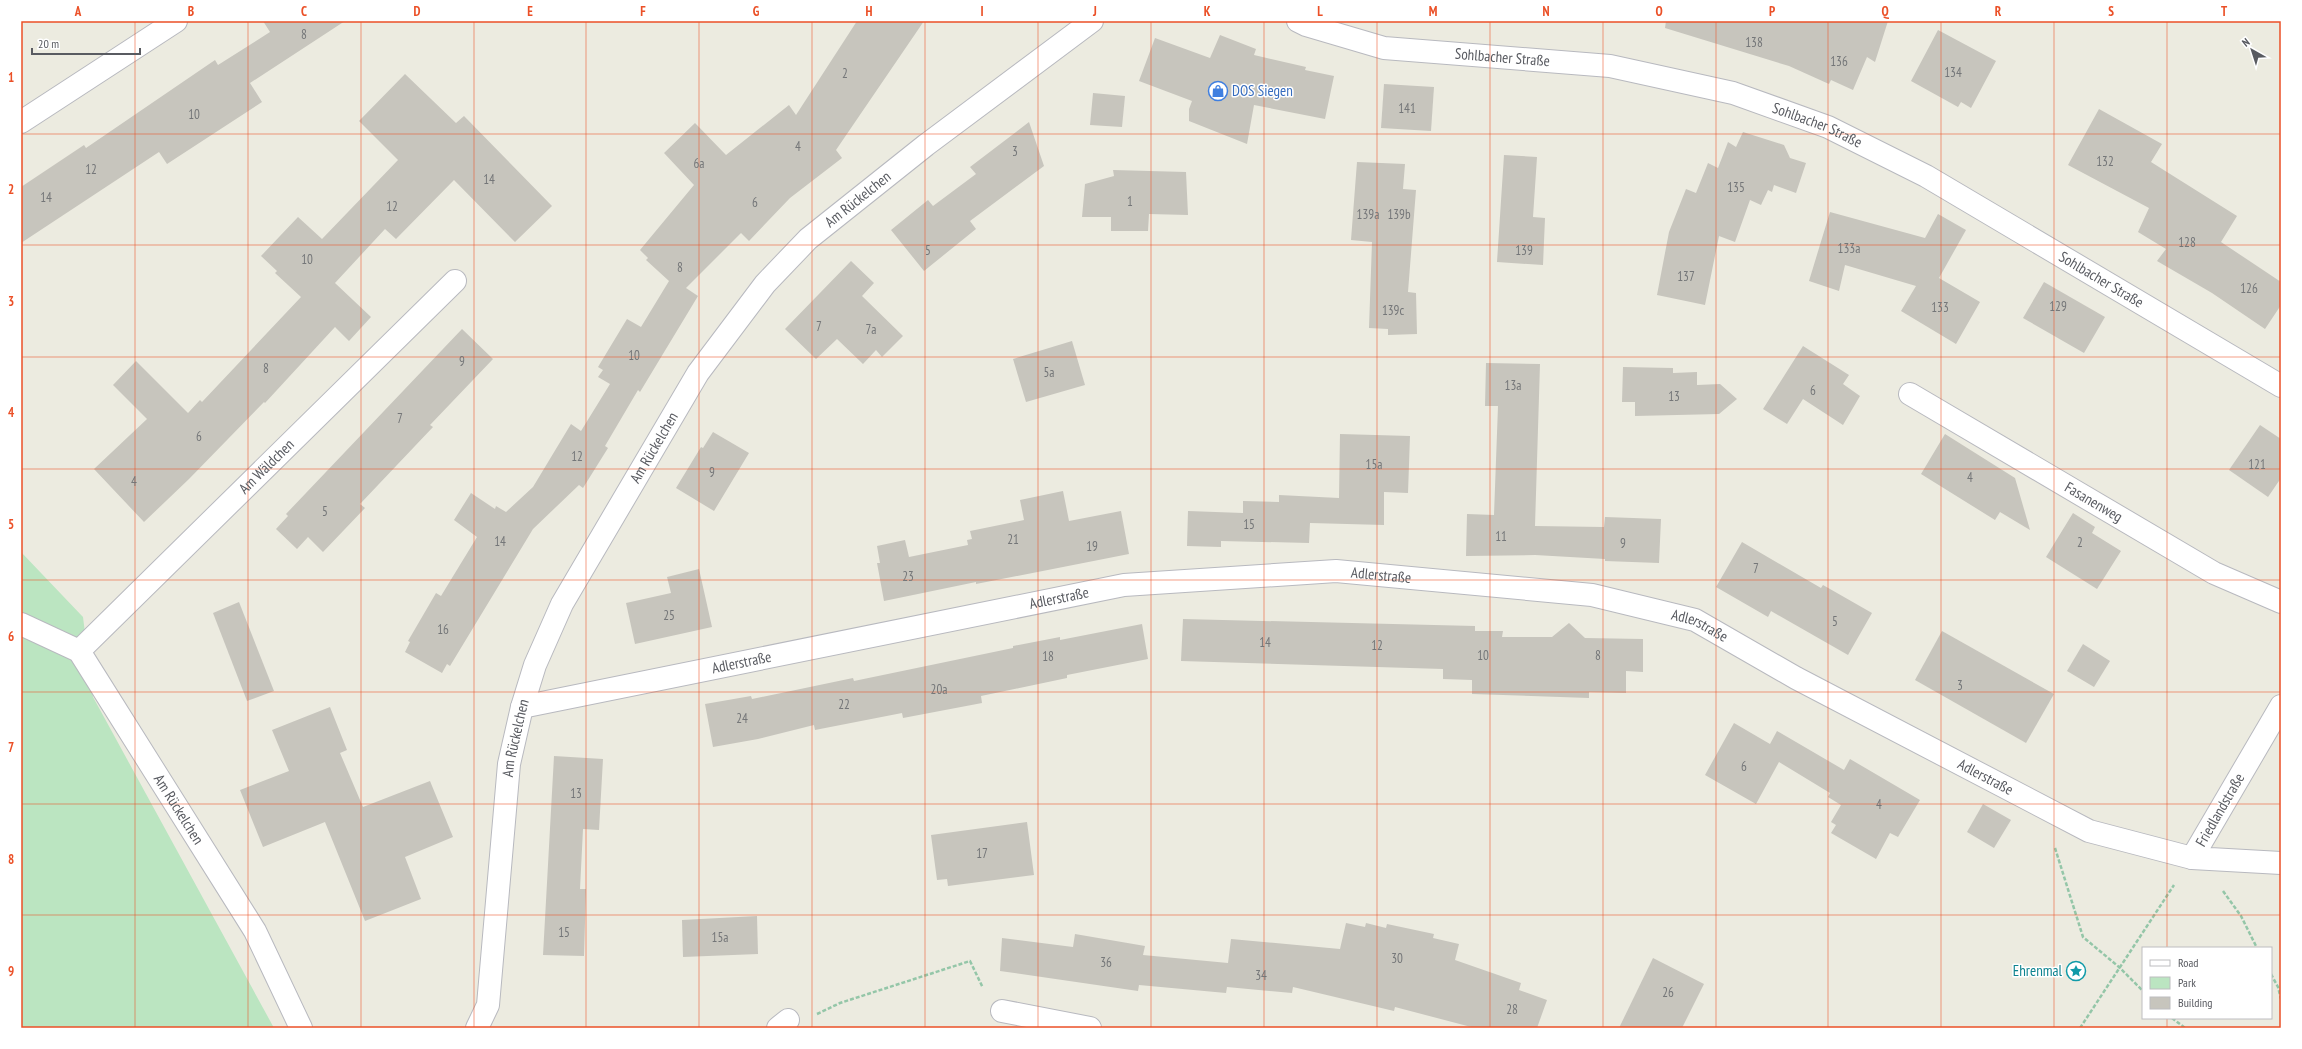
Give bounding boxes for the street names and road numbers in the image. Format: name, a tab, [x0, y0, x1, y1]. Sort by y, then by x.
street label: Sohlbacher Straße	[1454, 44, 1551, 70]
street label: Sohlbacher Straße	[1770, 98, 1865, 152]
street label: Am Rückelchen	[821, 167, 894, 231]
street label: Sohlbacher Straße	[2056, 247, 2147, 312]
street label: Am Rückelchen	[625, 408, 682, 486]
street label: Am Wäldchen	[234, 435, 298, 498]
street label: Fasanenweg	[2061, 477, 2126, 526]
street label: Adlerstraße	[1350, 562, 1412, 587]
street label: Adlerstraße	[1028, 582, 1090, 613]
street label: Adlerstraße	[1670, 605, 1732, 646]
street label: Adlerstraße	[710, 647, 773, 677]
street label: Am Rückelchen	[498, 697, 533, 778]
street label: Adlerstraße	[1955, 754, 2017, 799]
street label: Am Rückelchen	[150, 770, 208, 848]
street label: Friedlandstraße	[2191, 770, 2248, 850]

